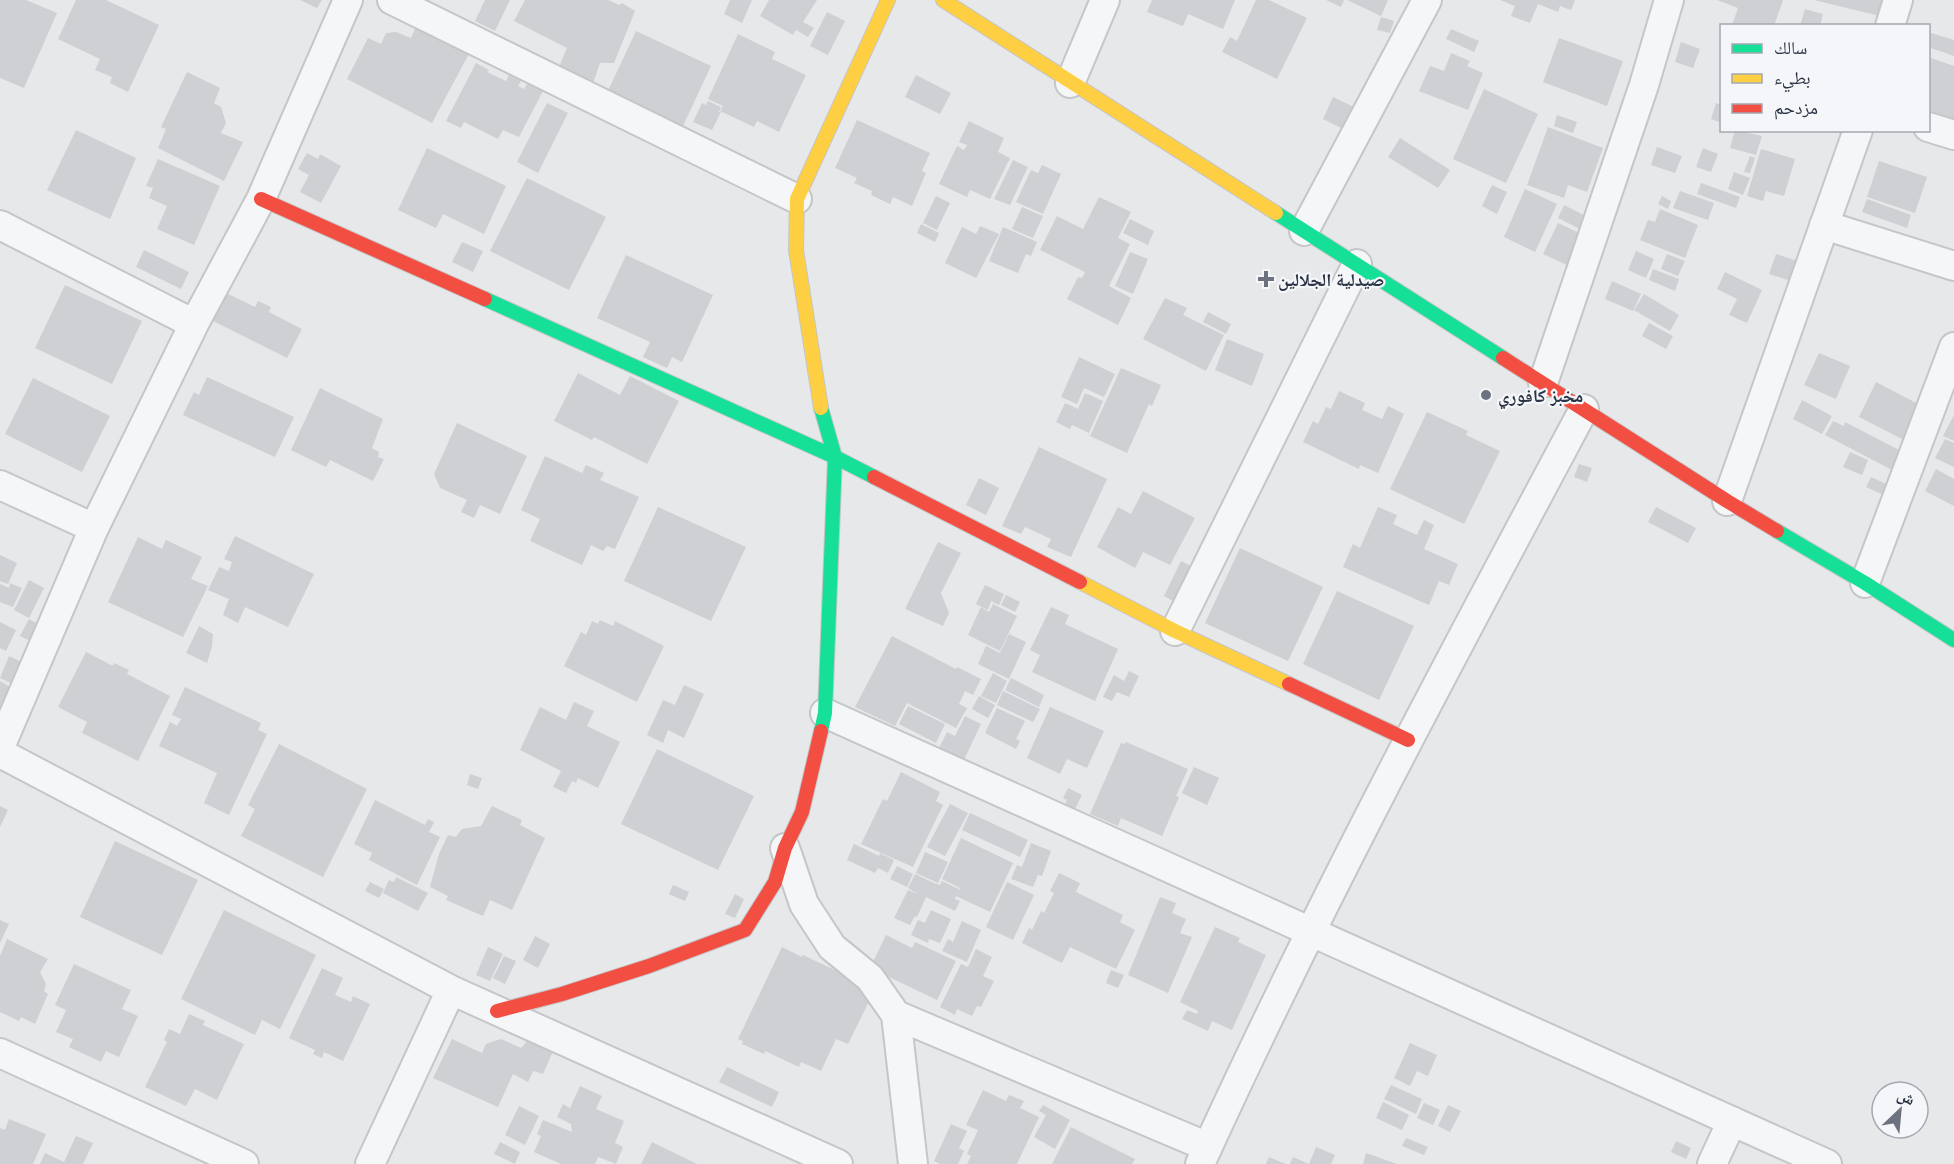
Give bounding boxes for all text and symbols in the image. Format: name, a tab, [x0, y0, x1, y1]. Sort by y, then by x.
legend	[1720, 24, 1930, 132]
text: سالك	[1774, 35, 1807, 59]
text: بطيء	[1774, 65, 1811, 93]
text: مزدحم	[1774, 95, 1818, 120]
place label: صيدلية الجلالين	[1278, 267, 1384, 291]
marker: صيدلية الجلالين	[1259, 272, 1273, 286]
place label: مخبز كافوري	[1498, 383, 1583, 410]
marker: مخبز كافوري	[1479, 388, 1493, 402]
north arrow	[1870, 1080, 1930, 1140]
text: ش	[1894, 1083, 1919, 1110]

